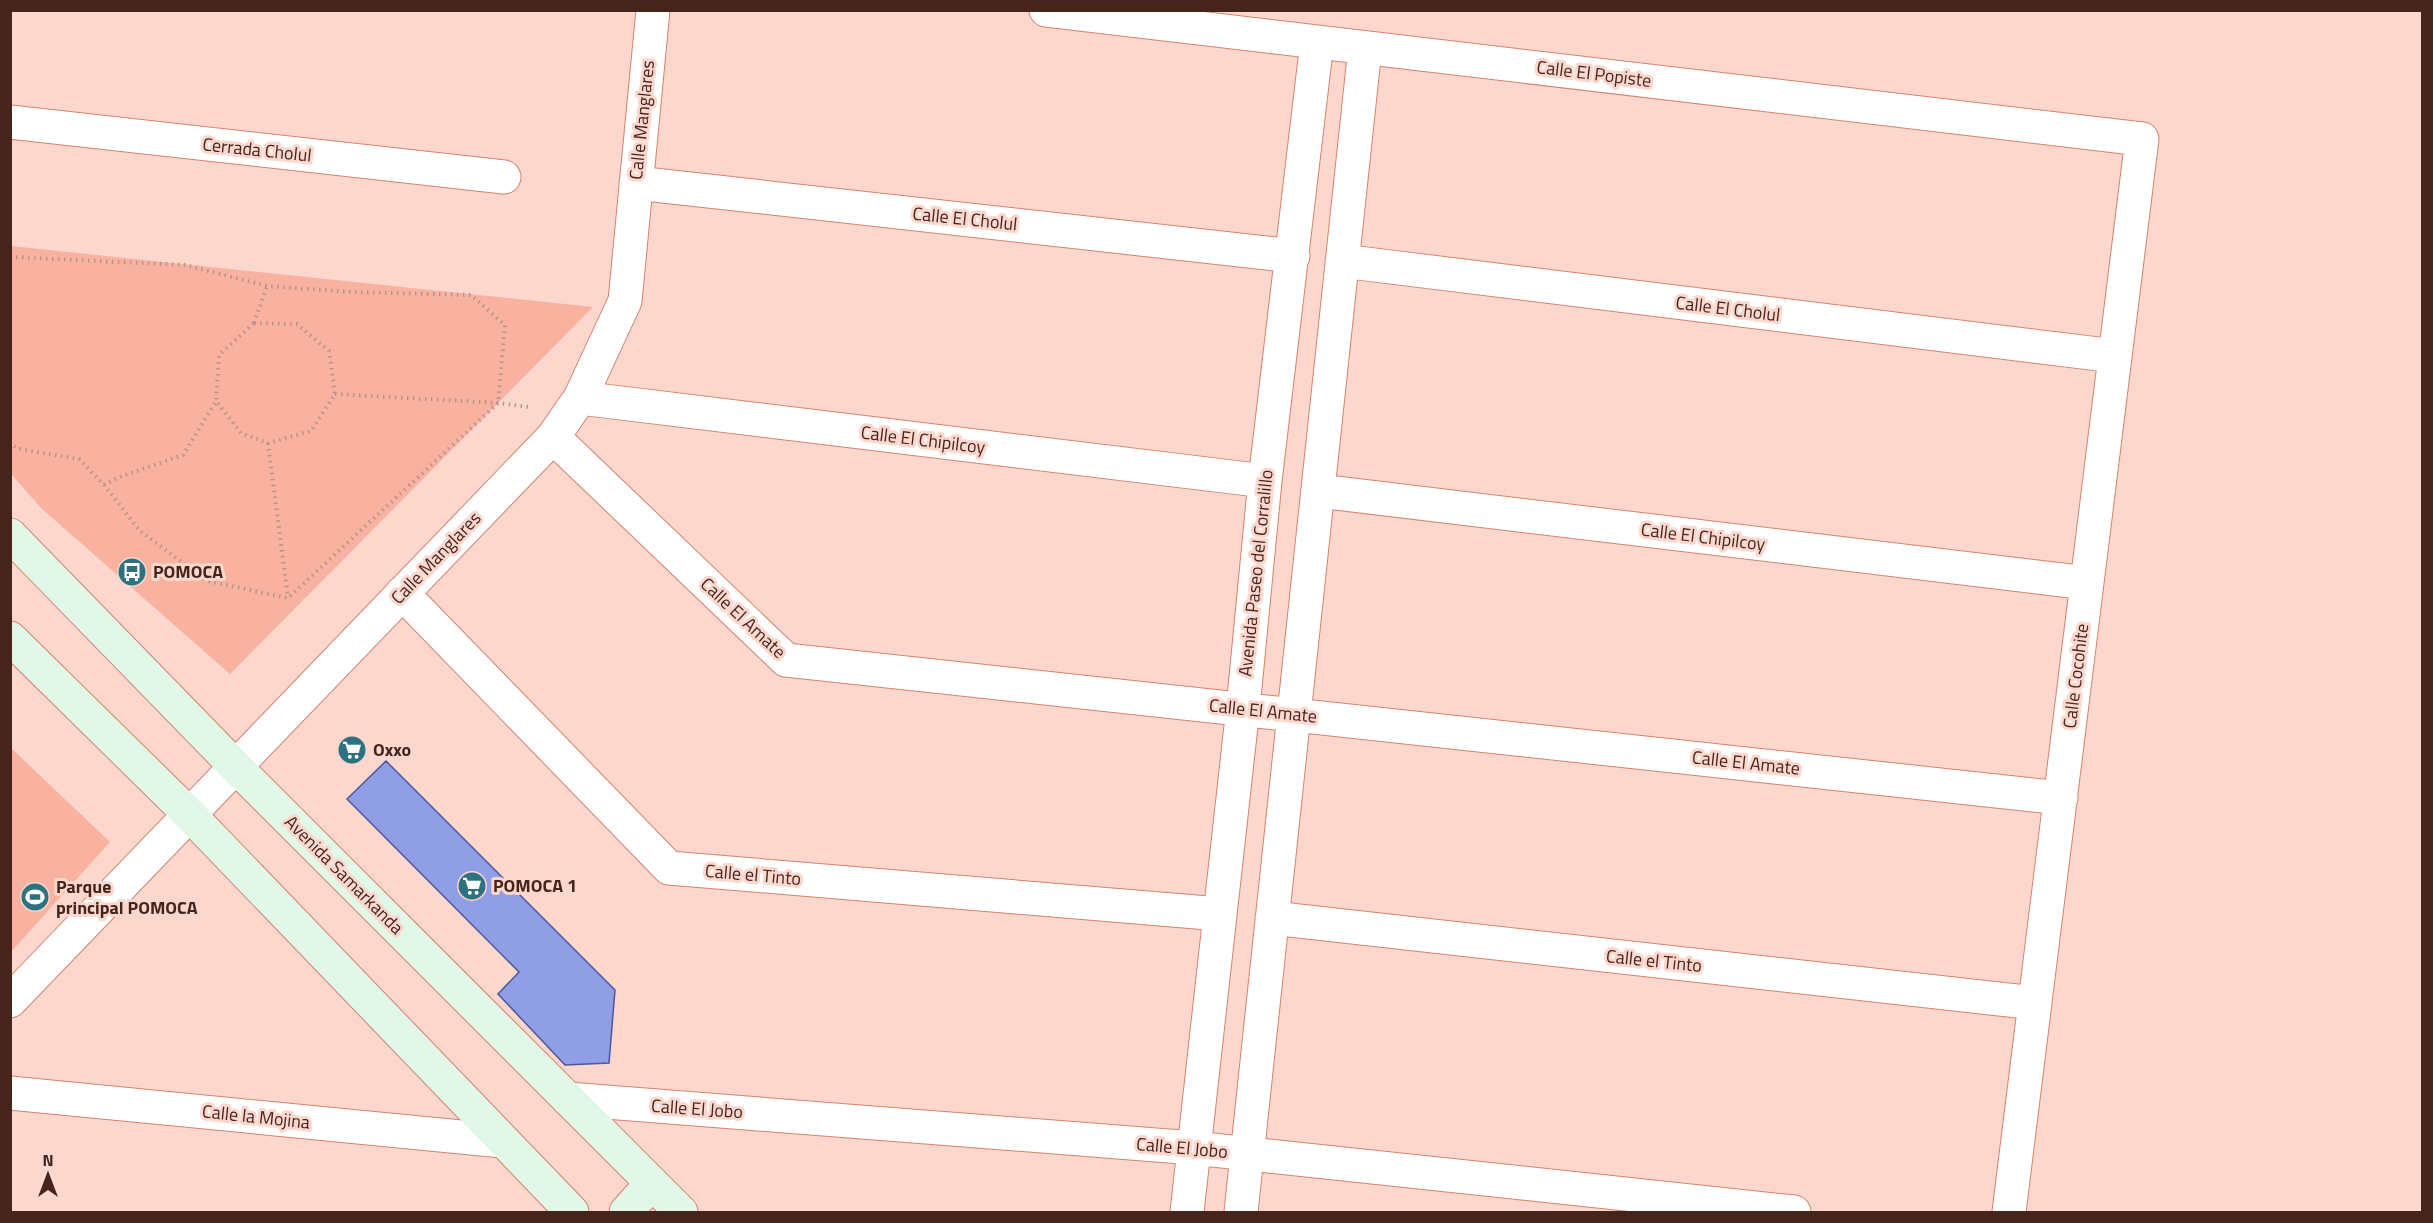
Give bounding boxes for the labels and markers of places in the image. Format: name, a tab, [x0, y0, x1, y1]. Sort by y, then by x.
bus stop icon: POMOCA	[116, 556, 148, 588]
place label: POMOCA	[153, 558, 223, 585]
supermarket icon: Oxxo	[336, 734, 368, 766]
place label: Oxxo	[373, 736, 411, 763]
supermarket icon: POMOCA 1	[456, 870, 488, 902]
place label: POMOCA 1	[493, 872, 577, 899]
place label: Parque principal POMOCA	[56, 873, 198, 921]
sports icon: Parque principal POMOCA	[19, 881, 51, 913]

